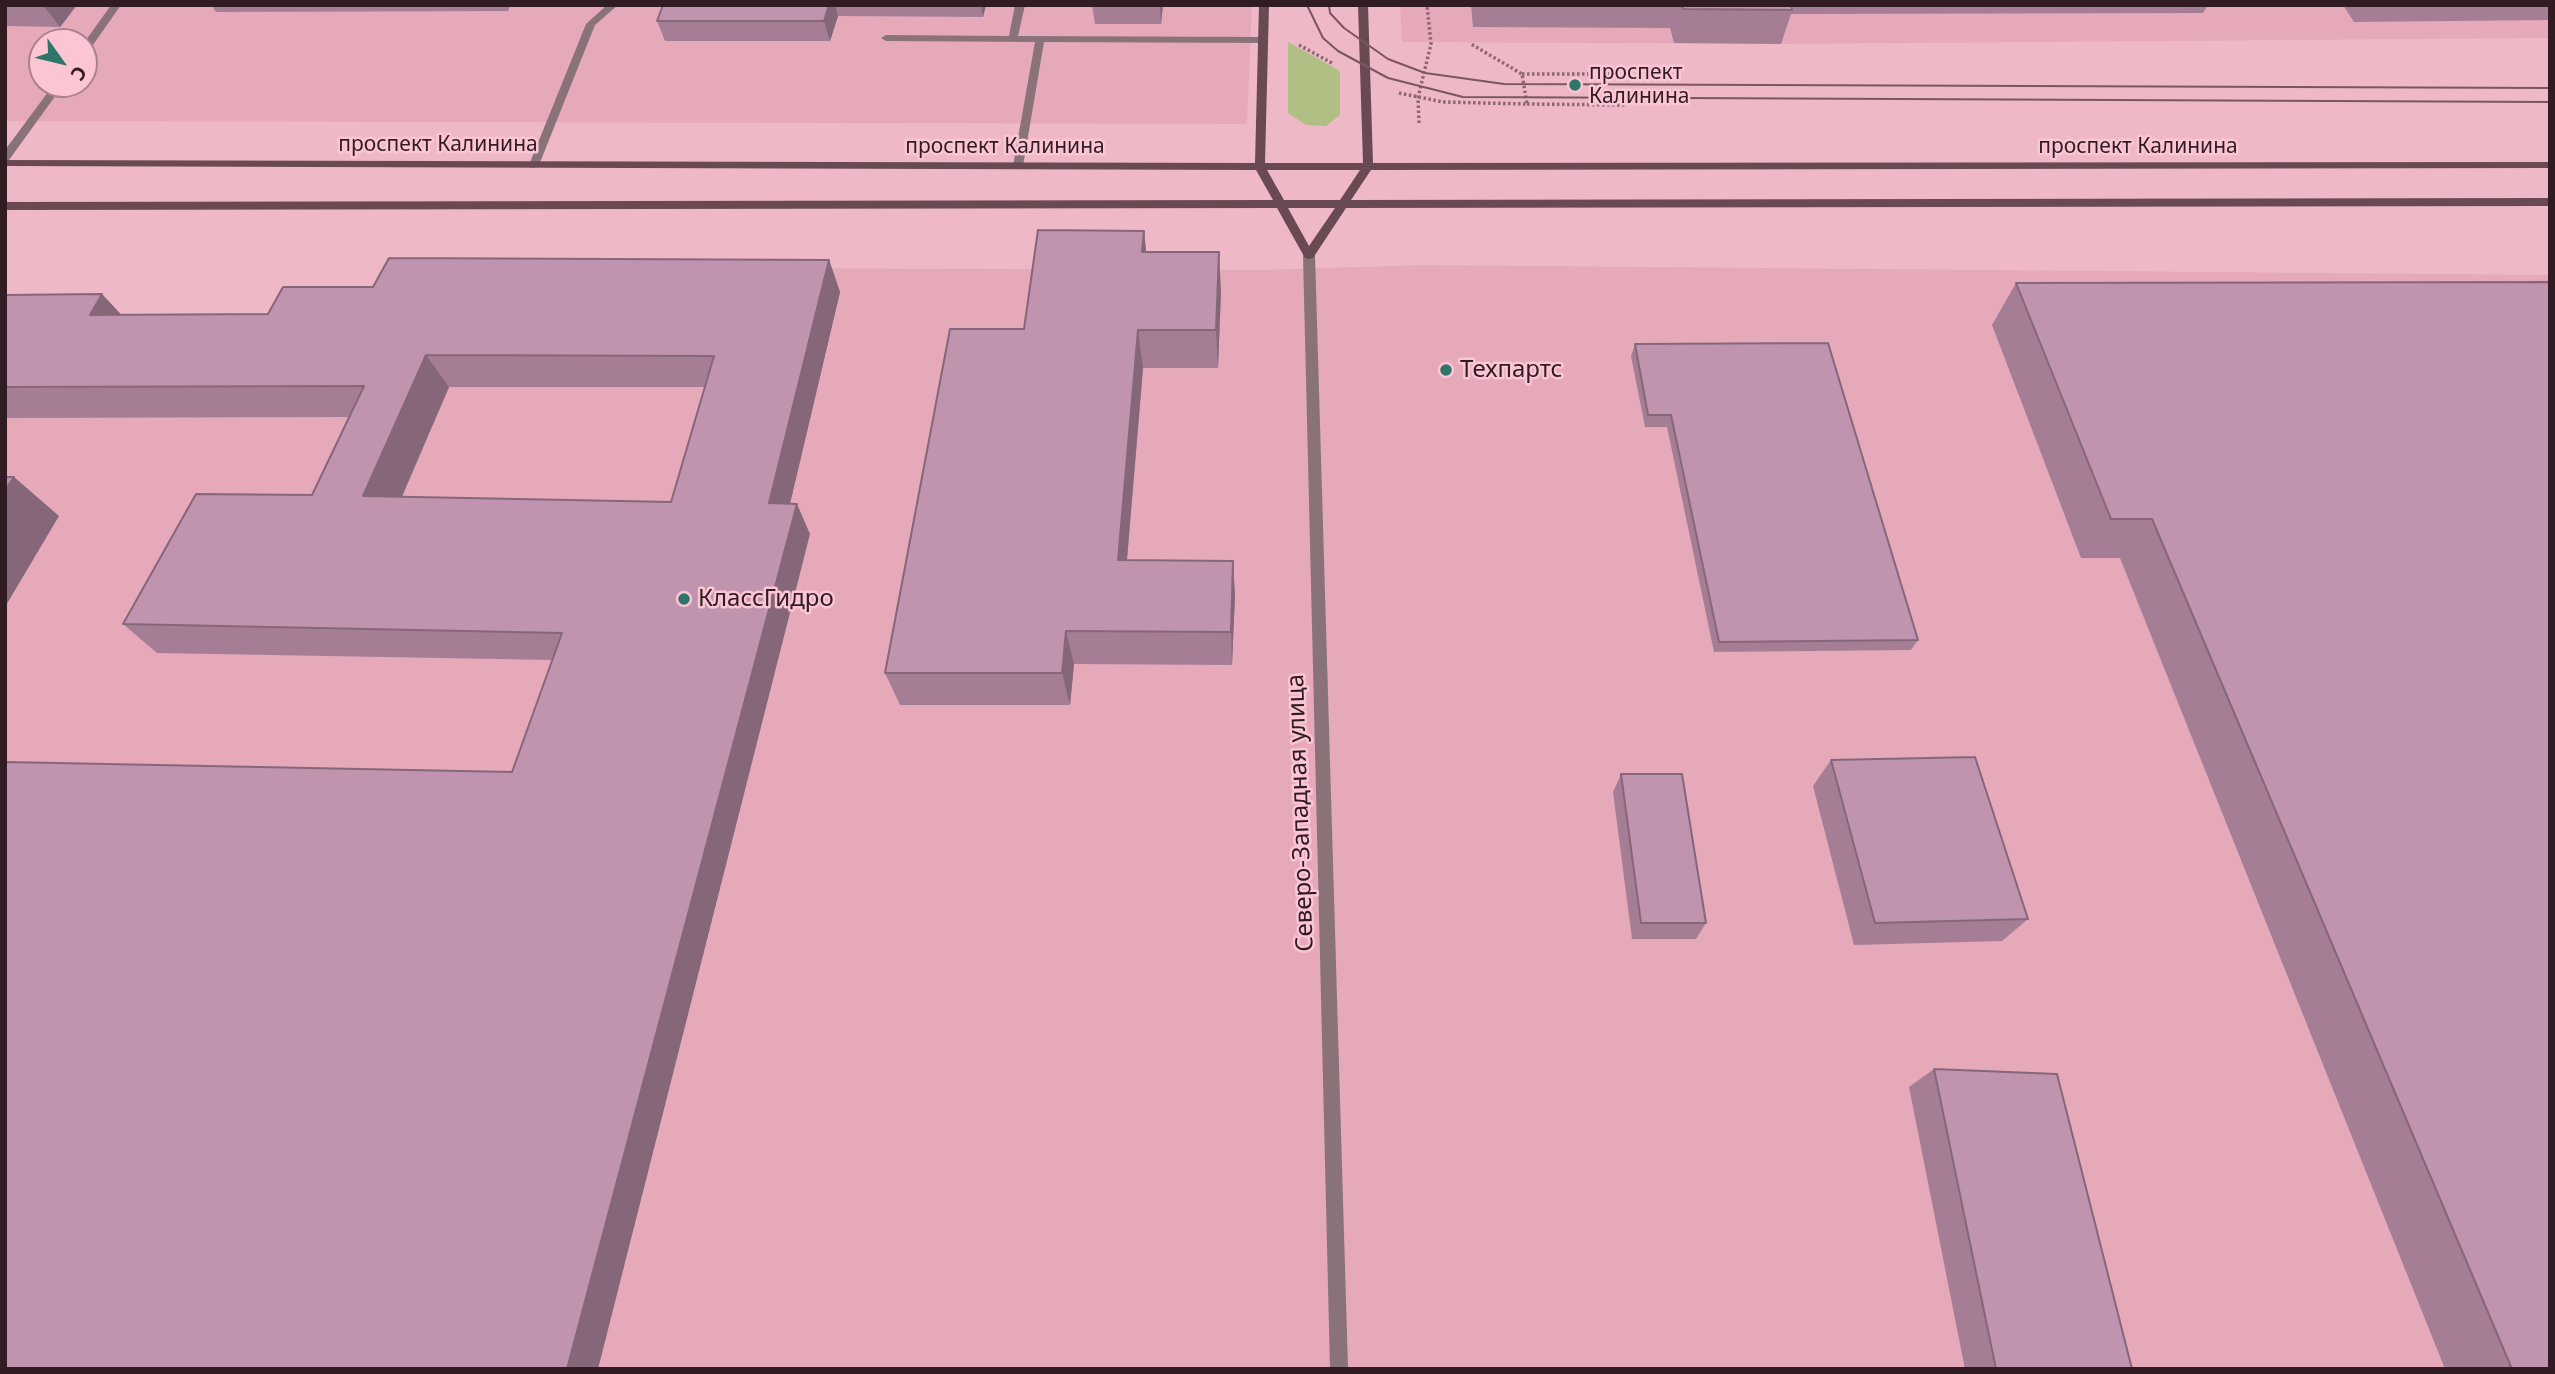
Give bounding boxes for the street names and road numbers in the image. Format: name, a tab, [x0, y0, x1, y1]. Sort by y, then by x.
street label: проспект Калинина	[338, 132, 538, 158]
street label: проспект Калинина	[905, 134, 1105, 160]
street label: проспект Калинина	[2038, 134, 2238, 160]
street label: Северо-Западная улица	[1282, 674, 1320, 952]

